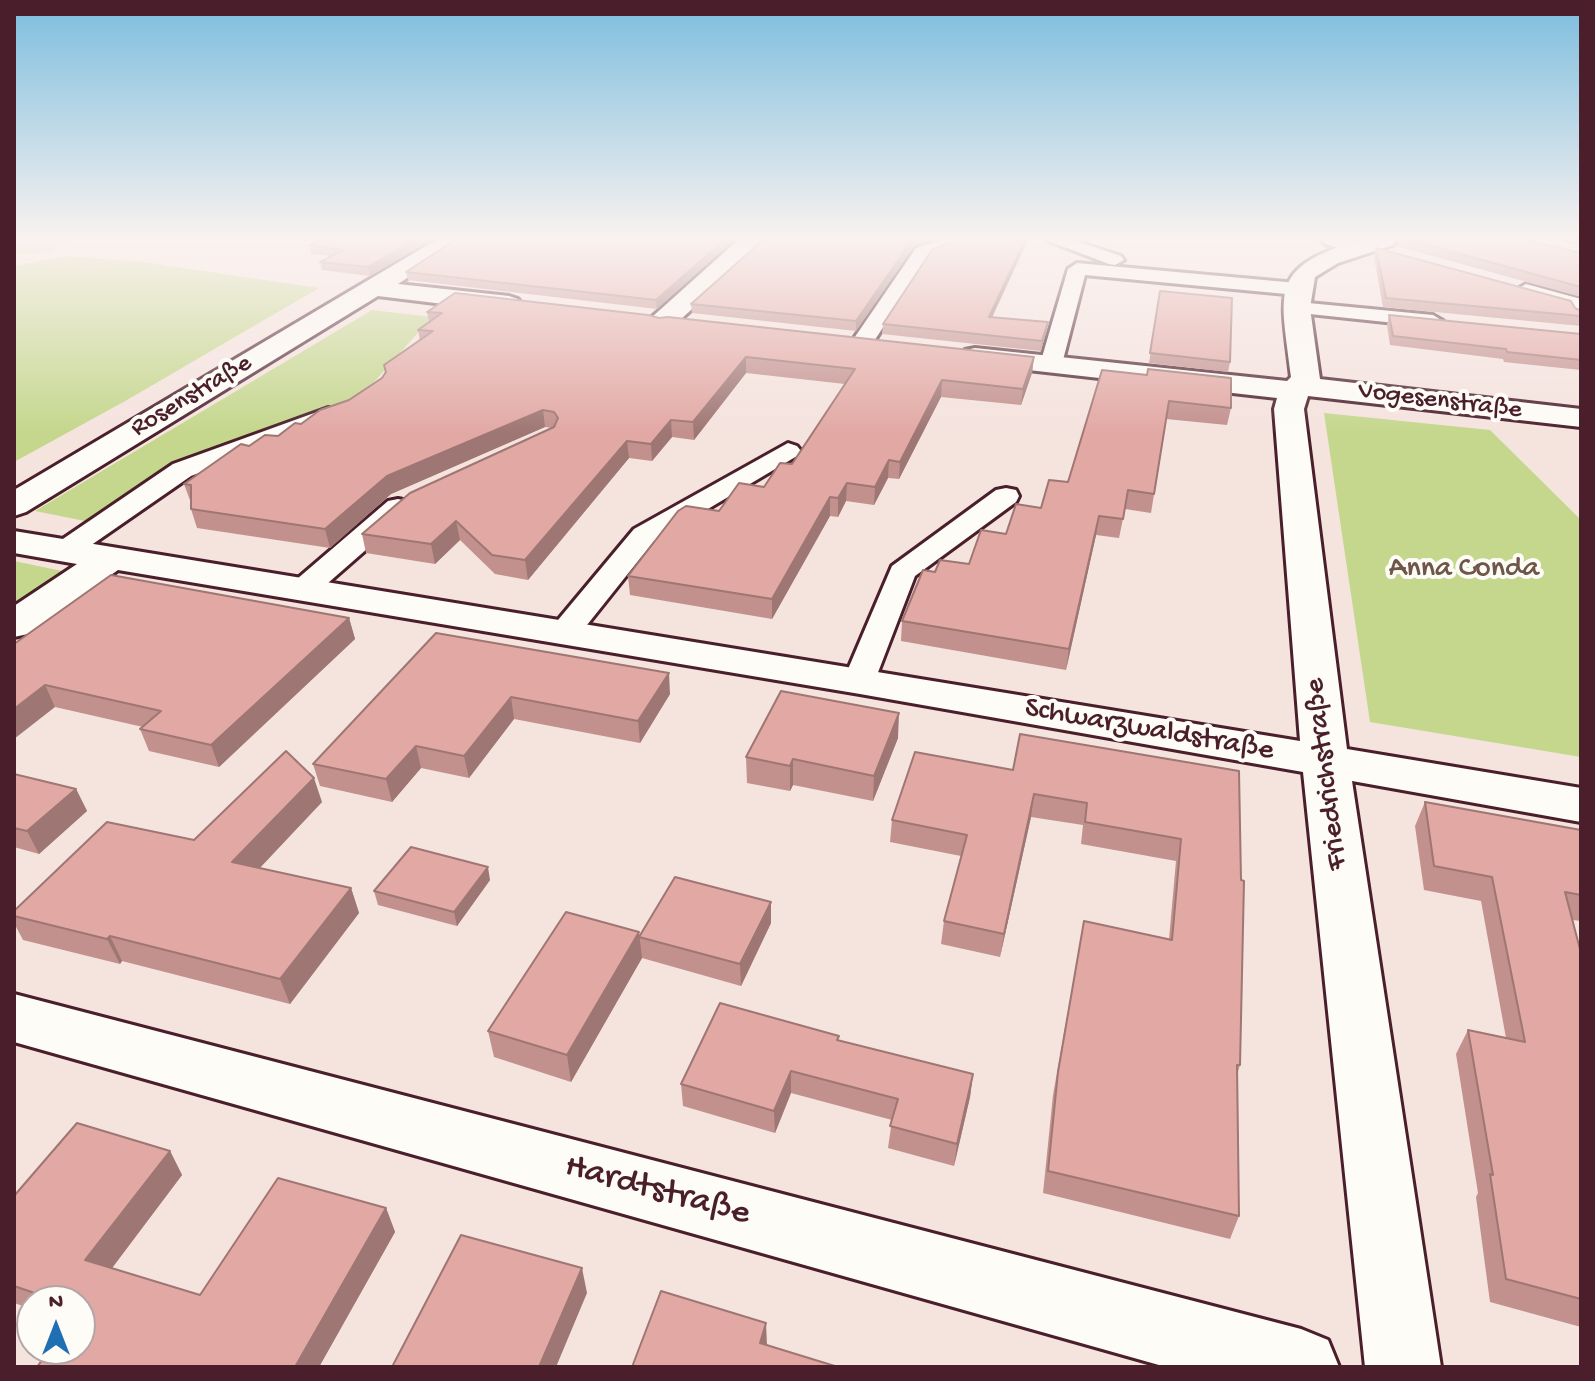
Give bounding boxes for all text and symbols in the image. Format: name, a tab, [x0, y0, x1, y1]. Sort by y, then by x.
street label: Rosenstraße	[126, 349, 258, 445]
street label: Vogesenstraße	[1356, 376, 1524, 428]
park label: Anna Conda	[1389, 552, 1539, 588]
street label: Friedrichstraße	[1298, 676, 1358, 872]
street label: Schwarzwaldstraße	[1022, 691, 1276, 771]
street label: Hardtstraße	[560, 1147, 754, 1237]
north arrow	[16, 1285, 96, 1365]
text: N	[49, 1290, 63, 1316]

